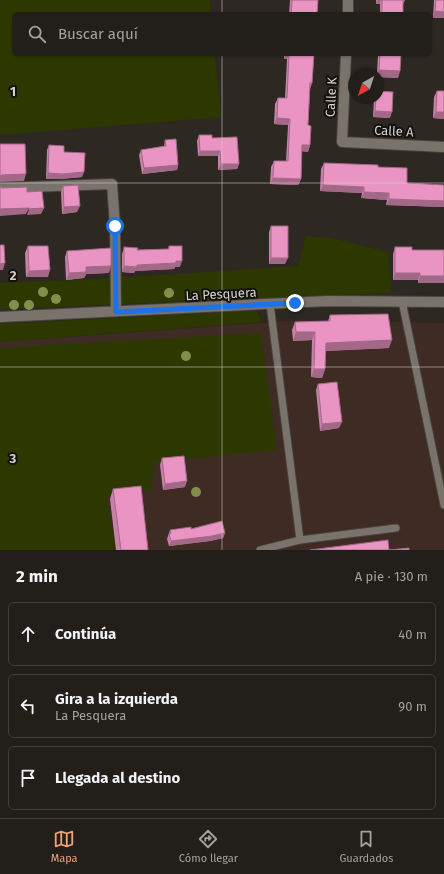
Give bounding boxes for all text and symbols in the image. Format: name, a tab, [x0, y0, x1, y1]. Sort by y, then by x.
search box	[12, 12, 432, 56]
icon: search	[26, 23, 48, 45]
text: Buscar aquí	[58, 25, 138, 43]
north arrow	[348, 68, 384, 104]
street label: Calle K	[322, 76, 340, 117]
text: 1	[10, 84, 16, 99]
street label: Calle A	[374, 122, 415, 140]
route start	[106, 217, 124, 235]
text: 2	[10, 268, 17, 283]
street label: La Pesquera	[185, 285, 257, 303]
route end	[286, 294, 304, 312]
text: 3	[9, 451, 17, 466]
text: 2 min	[16, 566, 58, 587]
text: A pie · 130 m	[355, 569, 428, 584]
icon: ahead	[17, 623, 39, 645]
text: Continúa	[55, 625, 116, 643]
text: 40 m	[398, 627, 427, 642]
text: Gira a la izquierda	[55, 690, 178, 708]
icon: left	[17, 695, 39, 717]
text: 90 m	[398, 699, 427, 714]
text: La Pesquera	[55, 708, 126, 723]
icon: arrive	[17, 767, 39, 789]
text: Llegada al destino	[55, 769, 180, 787]
tab: Mapa	[51, 828, 78, 865]
tab: Cómo llegar	[179, 828, 238, 865]
tab: Guardados	[339, 828, 393, 865]

